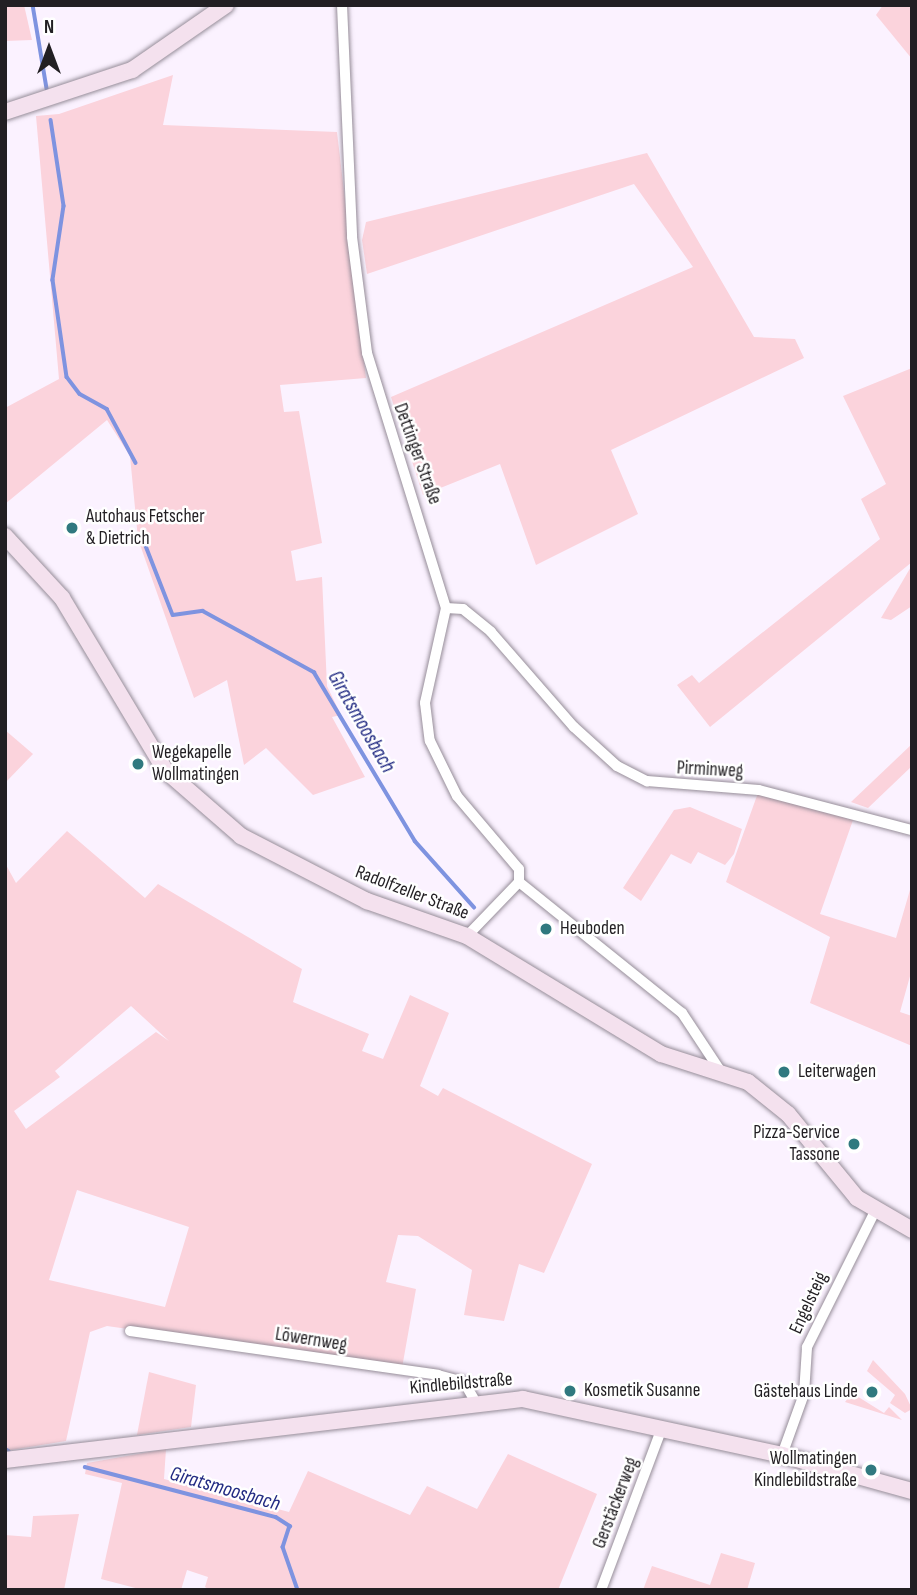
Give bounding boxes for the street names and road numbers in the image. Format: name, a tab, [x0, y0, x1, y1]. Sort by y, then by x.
street label: Dettinger Straße	[388, 400, 446, 508]
street label: Pirminweg	[676, 757, 744, 783]
street label: Radolfzeller Straße	[352, 861, 472, 925]
street label: Engelsteig	[785, 1268, 833, 1338]
street label: Löwernweg	[274, 1323, 348, 1357]
street label: Kindlebildstraße	[409, 1368, 513, 1400]
street label: Gerstäckerweg	[588, 1454, 644, 1552]

